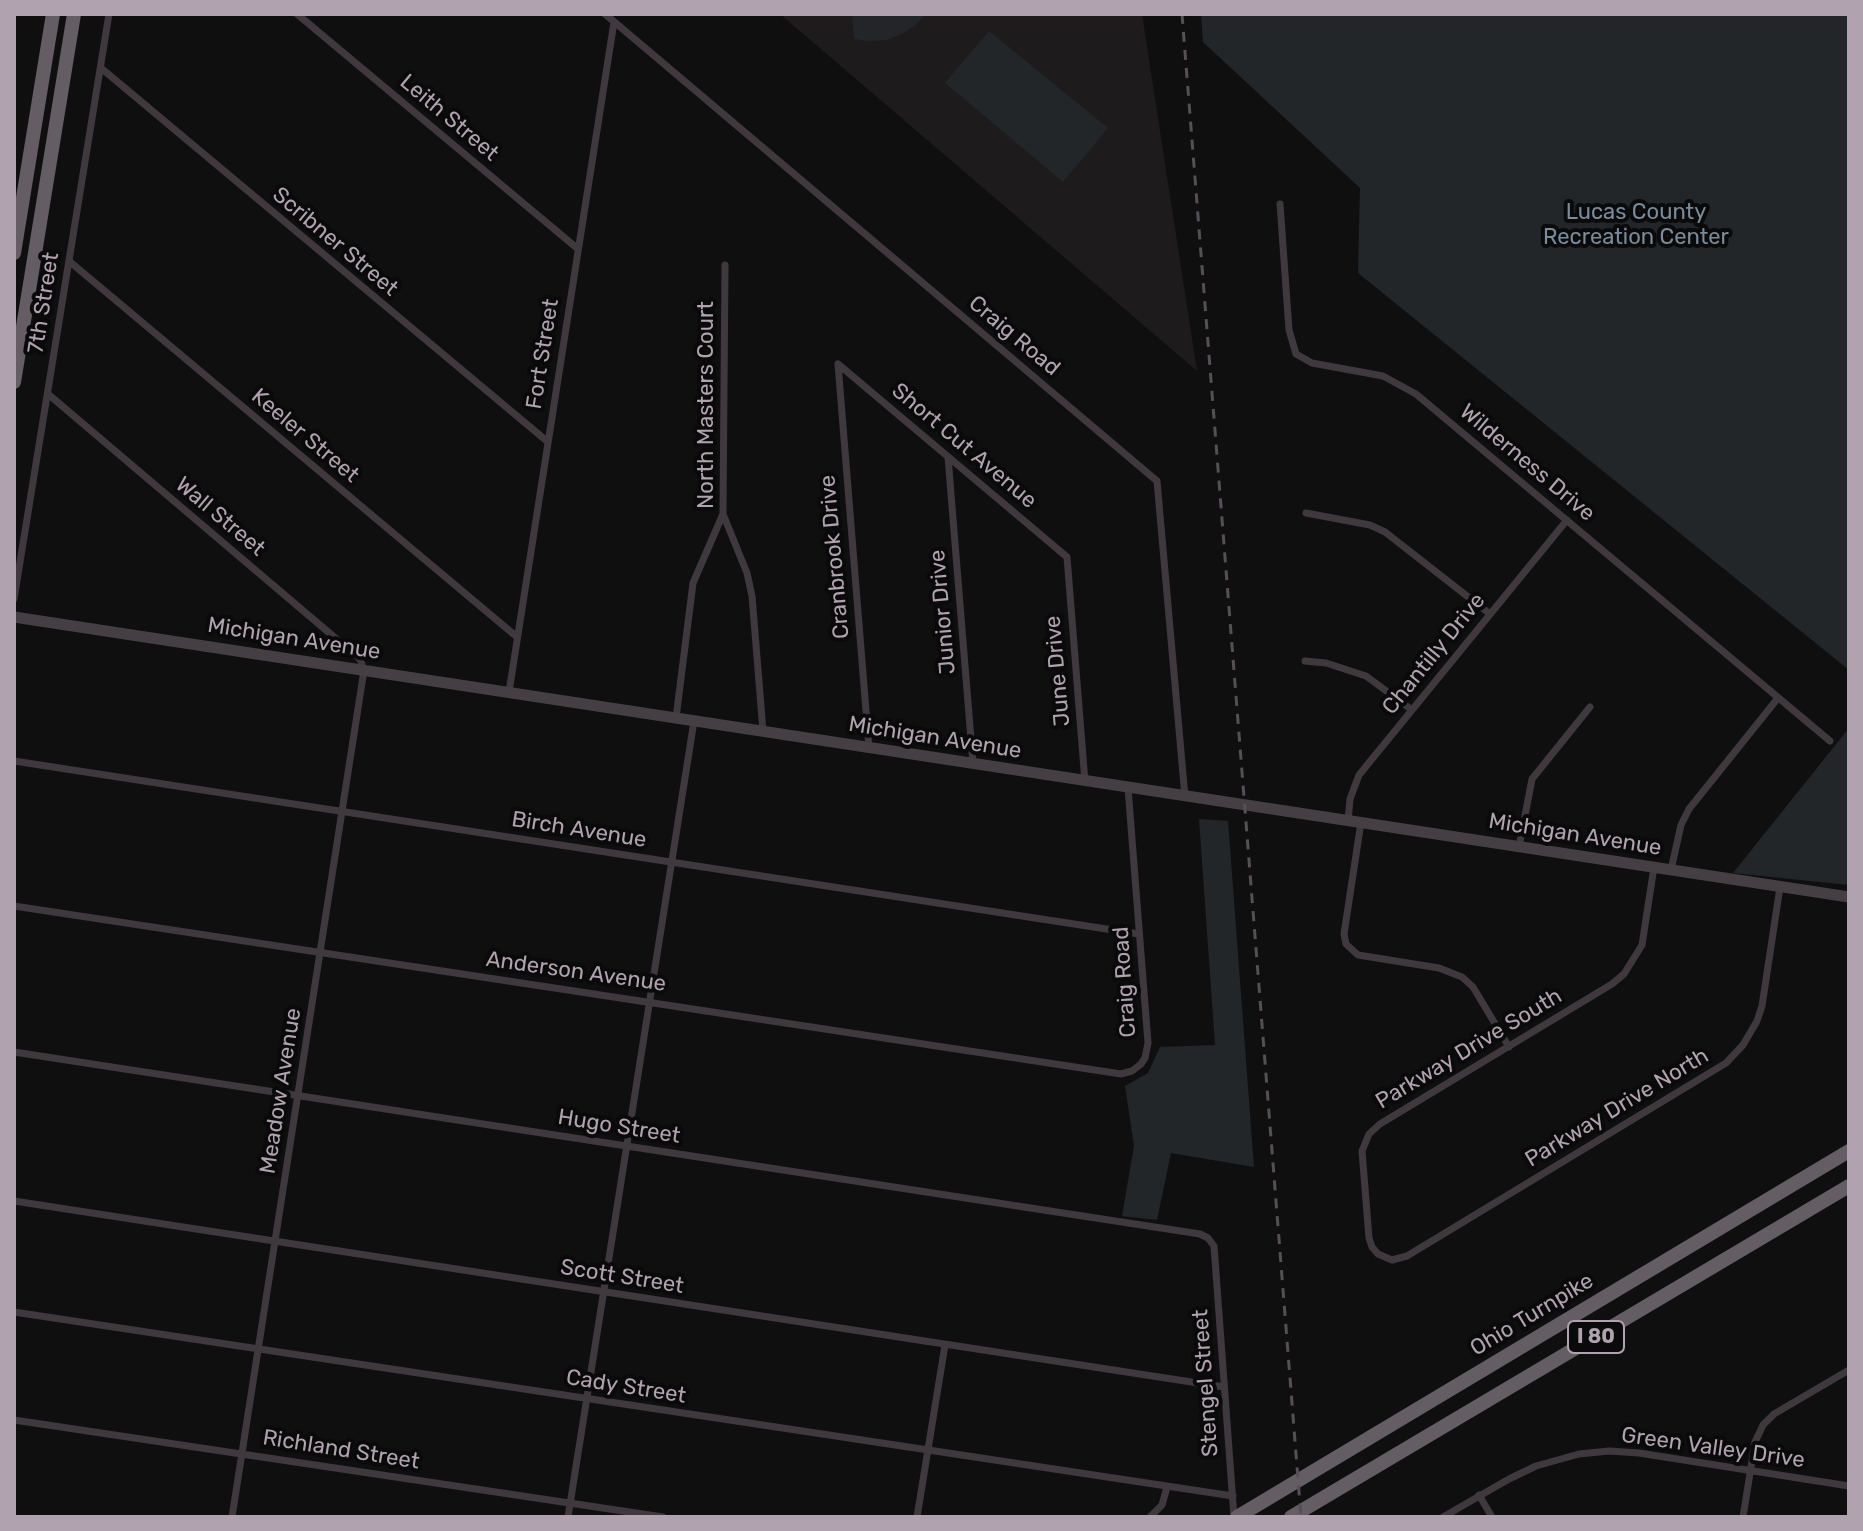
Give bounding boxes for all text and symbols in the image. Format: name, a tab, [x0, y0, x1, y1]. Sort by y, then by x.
street label: Leith Street	[394, 69, 504, 167]
street label: Scribner Street	[267, 182, 403, 302]
park label: Lucas County Recreation Center	[1543, 200, 1729, 252]
street label: 7th Street	[23, 250, 65, 356]
street label: Craig Road	[963, 290, 1065, 382]
street label: Fort Street	[521, 297, 565, 411]
street label: North Masters Court	[694, 301, 720, 509]
street label: Short Cut Avenue	[886, 378, 1042, 514]
street label: Keeler Street	[246, 383, 364, 489]
street label: Wilderness Drive	[1454, 399, 1600, 527]
street label: Wall Street	[170, 472, 270, 562]
street label: Cranbrook Drive	[815, 474, 855, 640]
street label: Junior Drive	[924, 549, 962, 675]
street label: Chantilly Drive	[1377, 588, 1491, 720]
street label: Michigan Avenue	[206, 612, 382, 666]
street label: June Drive	[1040, 615, 1076, 727]
street label: Michigan Avenue	[847, 711, 1023, 765]
street label: Birch Avenue	[510, 806, 648, 854]
street label: Michigan Avenue	[1487, 808, 1663, 862]
street label: Craig Road	[1108, 926, 1142, 1038]
street label: Anderson Avenue	[484, 946, 668, 998]
street label: Parkway Drive South	[1371, 983, 1567, 1115]
street label: Meadow Avenue	[255, 1006, 307, 1176]
street label: Parkway Drive North	[1521, 1043, 1713, 1173]
street label: Hugo Street	[556, 1104, 682, 1150]
street label: Scott Street	[558, 1254, 686, 1300]
street label: Ohio Turnpike	[1466, 1268, 1598, 1362]
street label: Stengel Street	[1188, 1308, 1224, 1458]
road number: I 80	[1568, 1321, 1624, 1353]
street label: Cady Street	[564, 1364, 688, 1410]
street label: Green Valley Drive	[1620, 1422, 1806, 1474]
street label: Richland Street	[261, 1425, 421, 1475]

